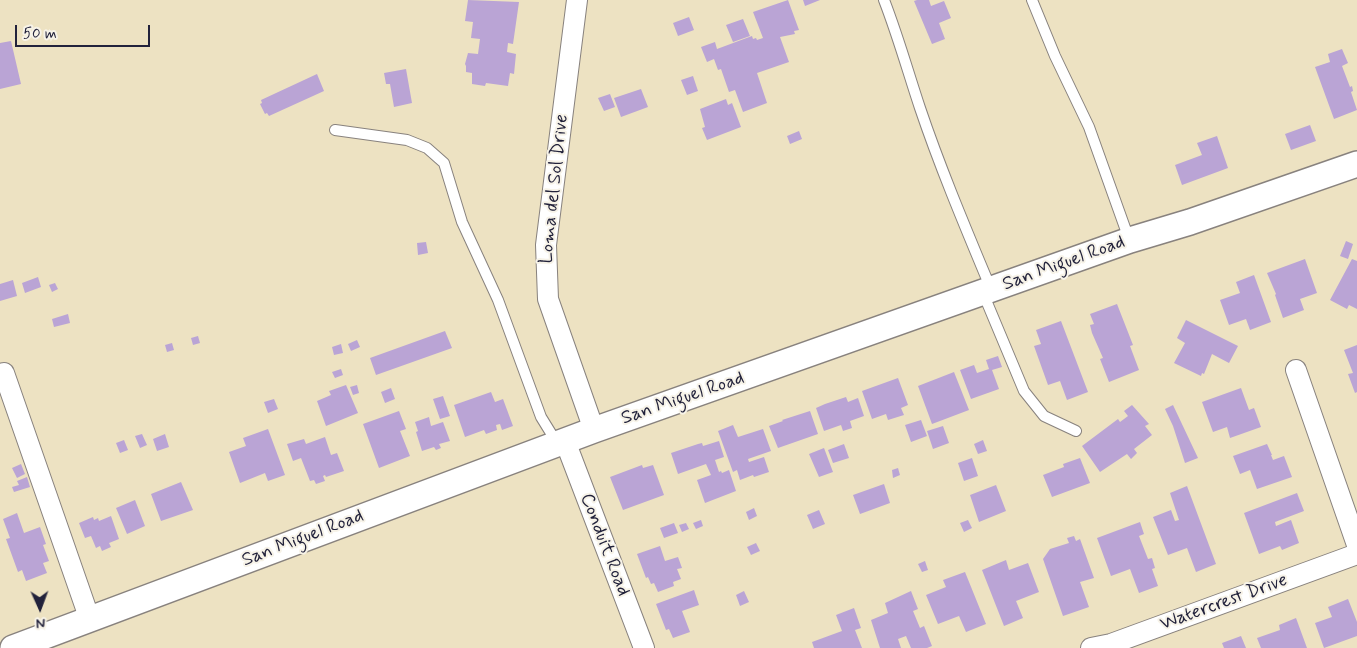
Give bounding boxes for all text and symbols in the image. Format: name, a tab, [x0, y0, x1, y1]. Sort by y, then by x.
scale bar	[18, 15, 152, 47]
text: 50 m	[23, 24, 57, 44]
street label: Loma del Sol Drive	[536, 113, 574, 265]
street label: San Miguel Road	[1000, 231, 1128, 297]
street label: San Miguel Road	[619, 367, 747, 431]
street label: Conduit Road	[574, 490, 634, 600]
street label: San Miguel Road	[239, 505, 367, 573]
street label: Watercrest Drive	[1157, 569, 1291, 637]
north arrow	[15, 583, 65, 633]
text: N	[36, 614, 46, 632]

